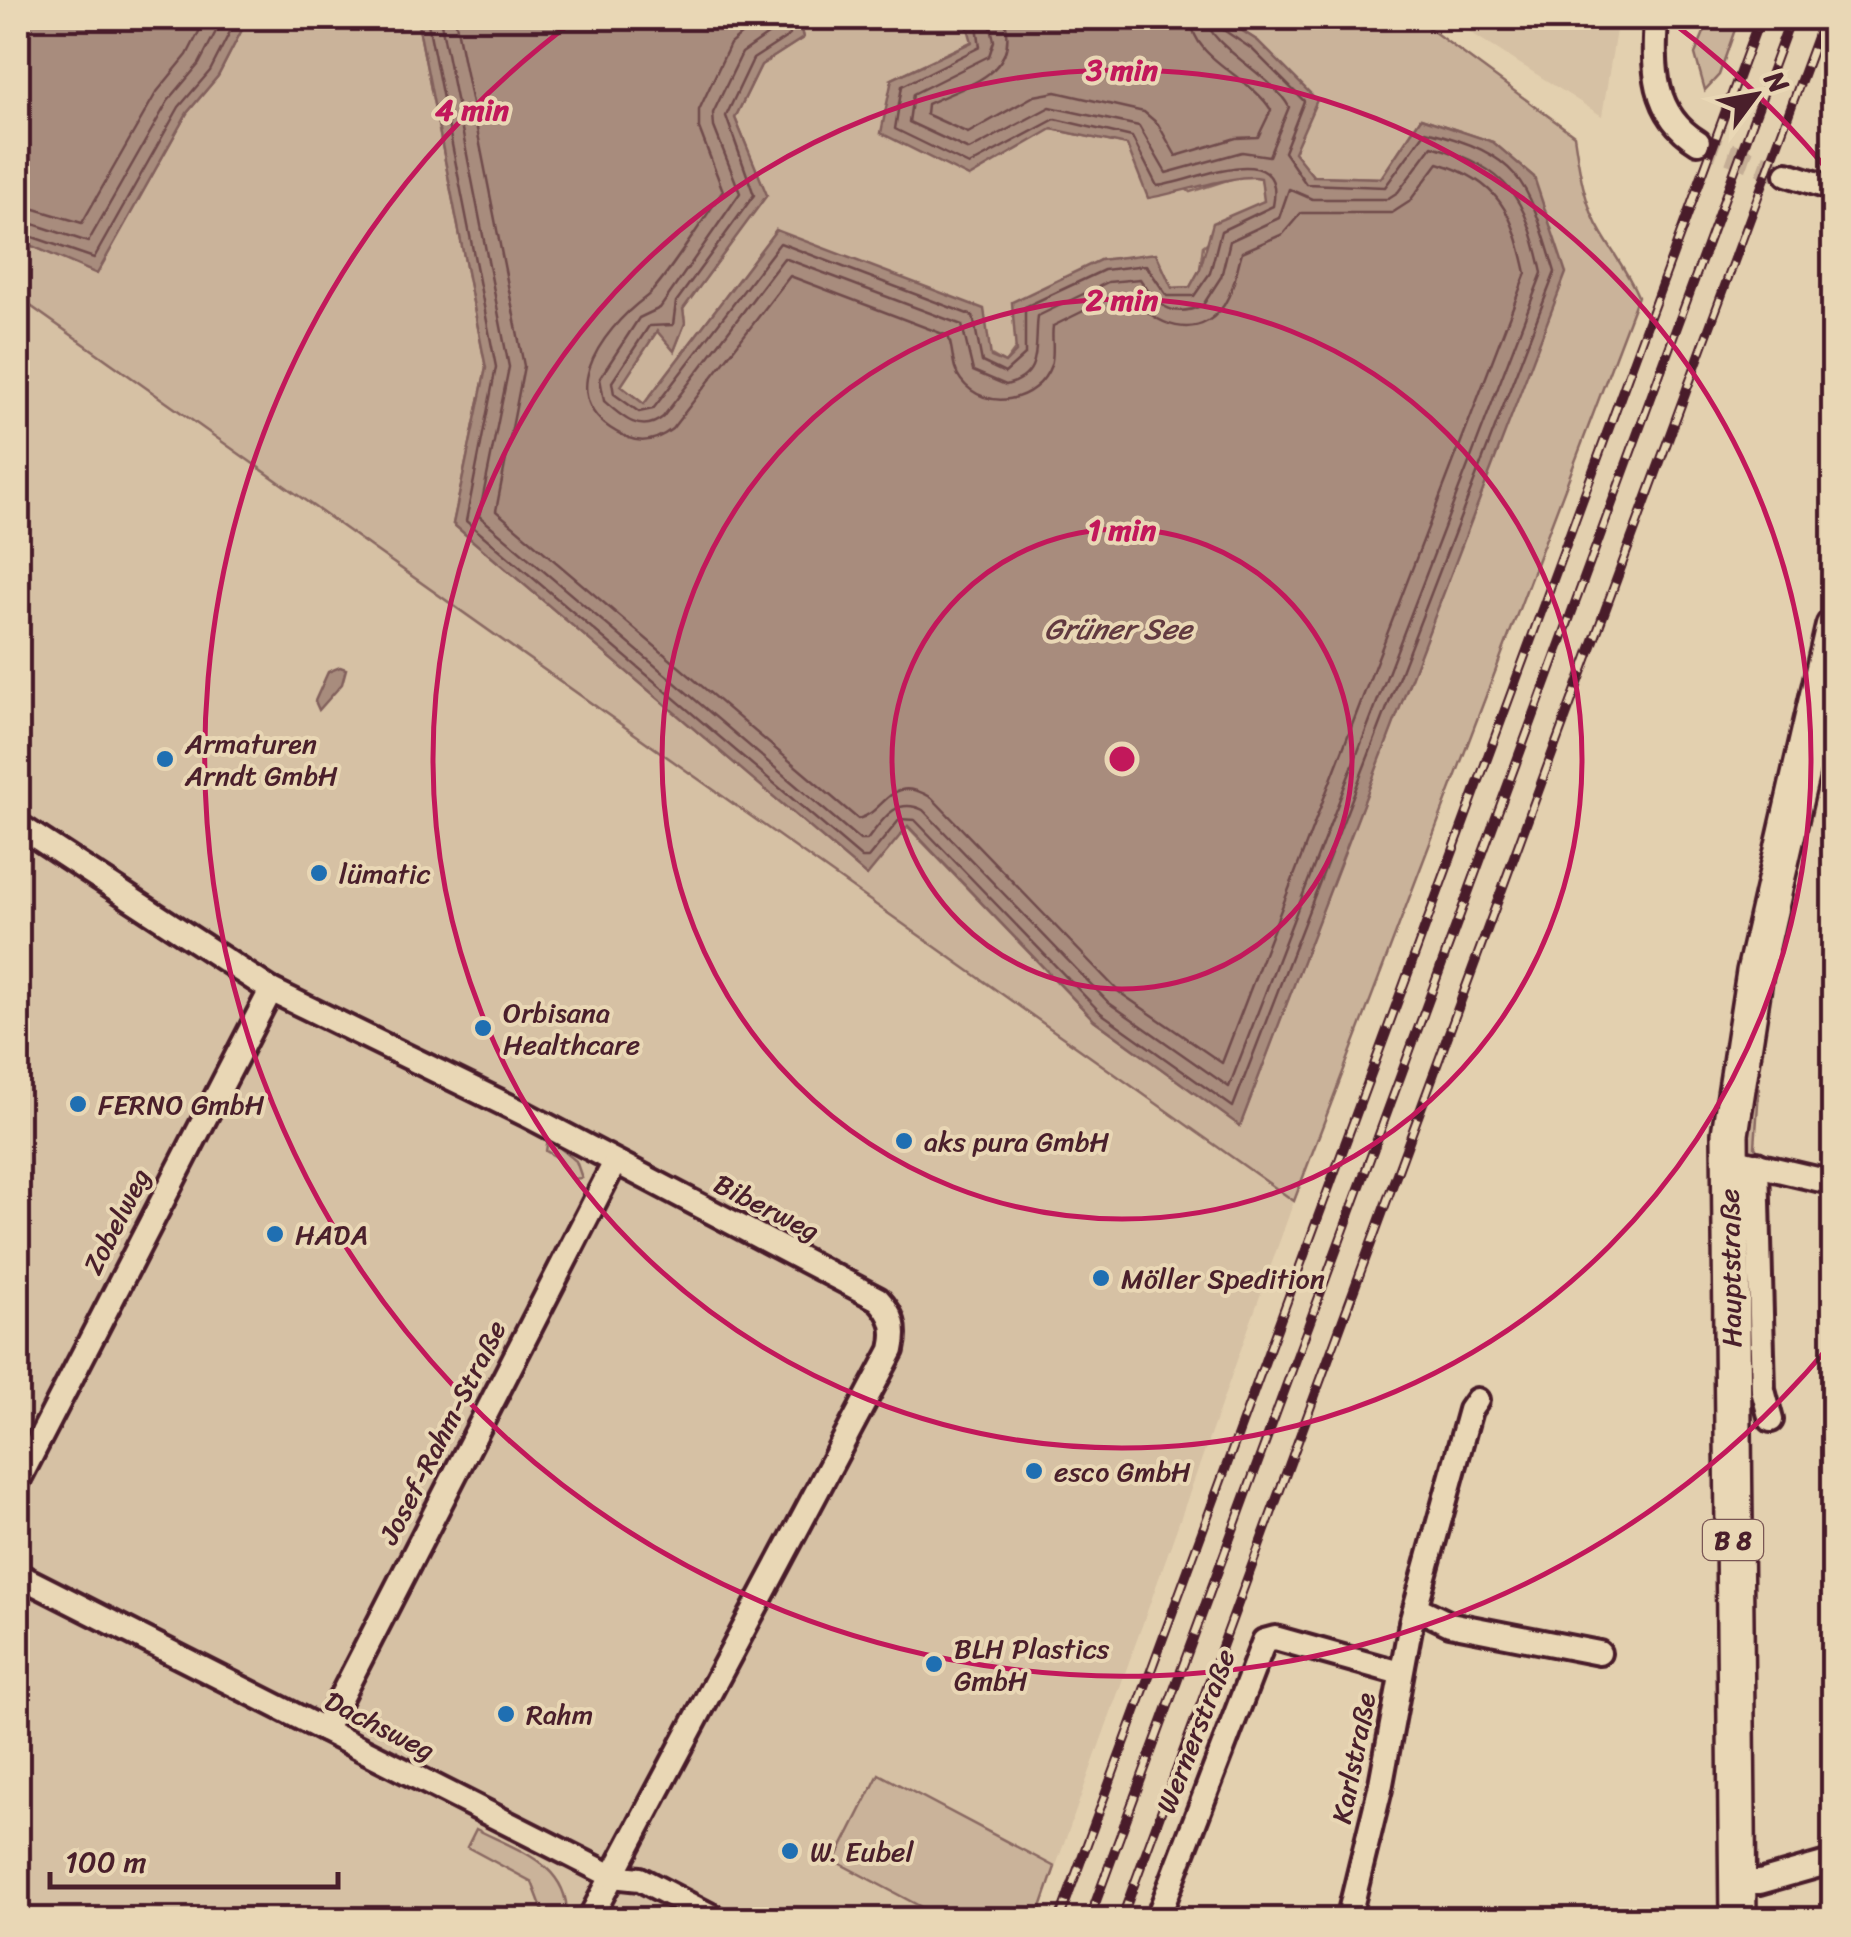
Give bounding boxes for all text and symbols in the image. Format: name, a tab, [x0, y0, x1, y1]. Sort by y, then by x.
text: 3 min	[1085, 43, 1159, 97]
north arrow	[1706, 45, 1806, 145]
text: N	[1750, 60, 1803, 104]
text: 4 min	[435, 83, 510, 137]
text: 2 min	[1086, 273, 1159, 327]
text: 1 min	[1088, 503, 1157, 557]
water label: Grüner See	[1044, 602, 1194, 656]
place label: Armaturen Arndt GmbH	[184, 719, 338, 800]
centre of rings	[1104, 741, 1140, 777]
marker: Armaturen Arndt GmbH	[154, 748, 176, 770]
place label: lümatic	[339, 849, 431, 898]
marker: lümatic	[308, 862, 330, 884]
place label: Orbisana Healthcare	[503, 988, 640, 1069]
marker: Orbisana Healthcare	[472, 1017, 494, 1039]
place label: FERNO GmbH	[98, 1080, 265, 1129]
marker: FERNO GmbH	[67, 1093, 89, 1115]
place label: aks pura GmbH	[924, 1117, 1110, 1166]
marker: aks pura GmbH	[893, 1130, 915, 1152]
street label: Zobelweg	[69, 1159, 164, 1283]
street label: Biberweg	[705, 1160, 829, 1255]
street label: Hauptstraße	[1705, 1188, 1756, 1348]
place label: HADA	[295, 1210, 368, 1259]
marker: HADA	[264, 1223, 286, 1245]
place label: Möller Spedition	[1121, 1254, 1325, 1303]
marker: Möller Spedition	[1090, 1267, 1112, 1289]
street label: Josef-Rahm-Straße	[364, 1311, 520, 1554]
place label: esco GmbH	[1054, 1447, 1191, 1496]
marker: esco GmbH	[1023, 1460, 1045, 1482]
road number: B 8	[1703, 1520, 1763, 1560]
place label: BLH Plastics GmbH	[954, 1624, 1110, 1705]
street label: Wernerstraße	[1142, 1642, 1249, 1821]
marker: BLH Plastics GmbH	[923, 1653, 945, 1675]
street label: Dachsweg	[316, 1677, 444, 1774]
street label: Karlstraße	[1317, 1688, 1390, 1828]
place label: Rahm	[526, 1690, 593, 1739]
marker: Rahm	[495, 1703, 517, 1725]
scale bar	[50, 1827, 338, 1889]
place label: W. Eubel	[810, 1827, 914, 1876]
text: 100 m	[65, 1835, 147, 1889]
marker: W. Eubel	[779, 1840, 801, 1862]

